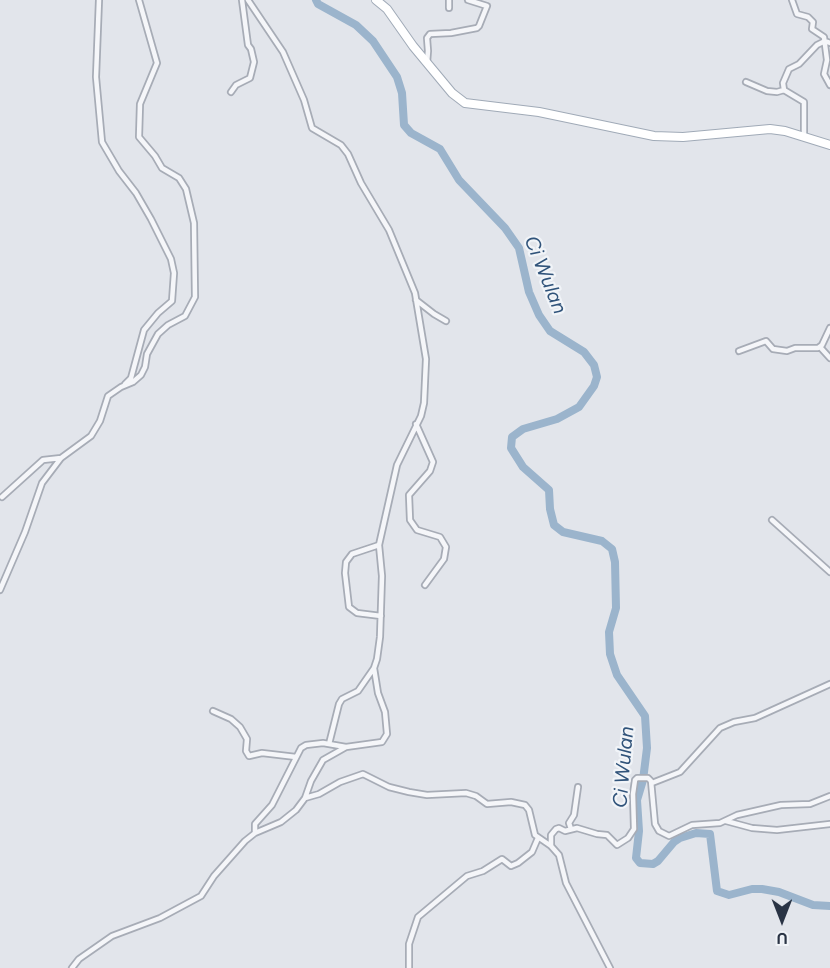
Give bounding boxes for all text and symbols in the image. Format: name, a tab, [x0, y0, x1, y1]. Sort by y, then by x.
water label: Ci Wulan	[519, 233, 571, 317]
water label: Ci Wulan	[608, 725, 640, 809]
north arrow	[752, 890, 812, 950]
text: U	[776, 929, 788, 948]

